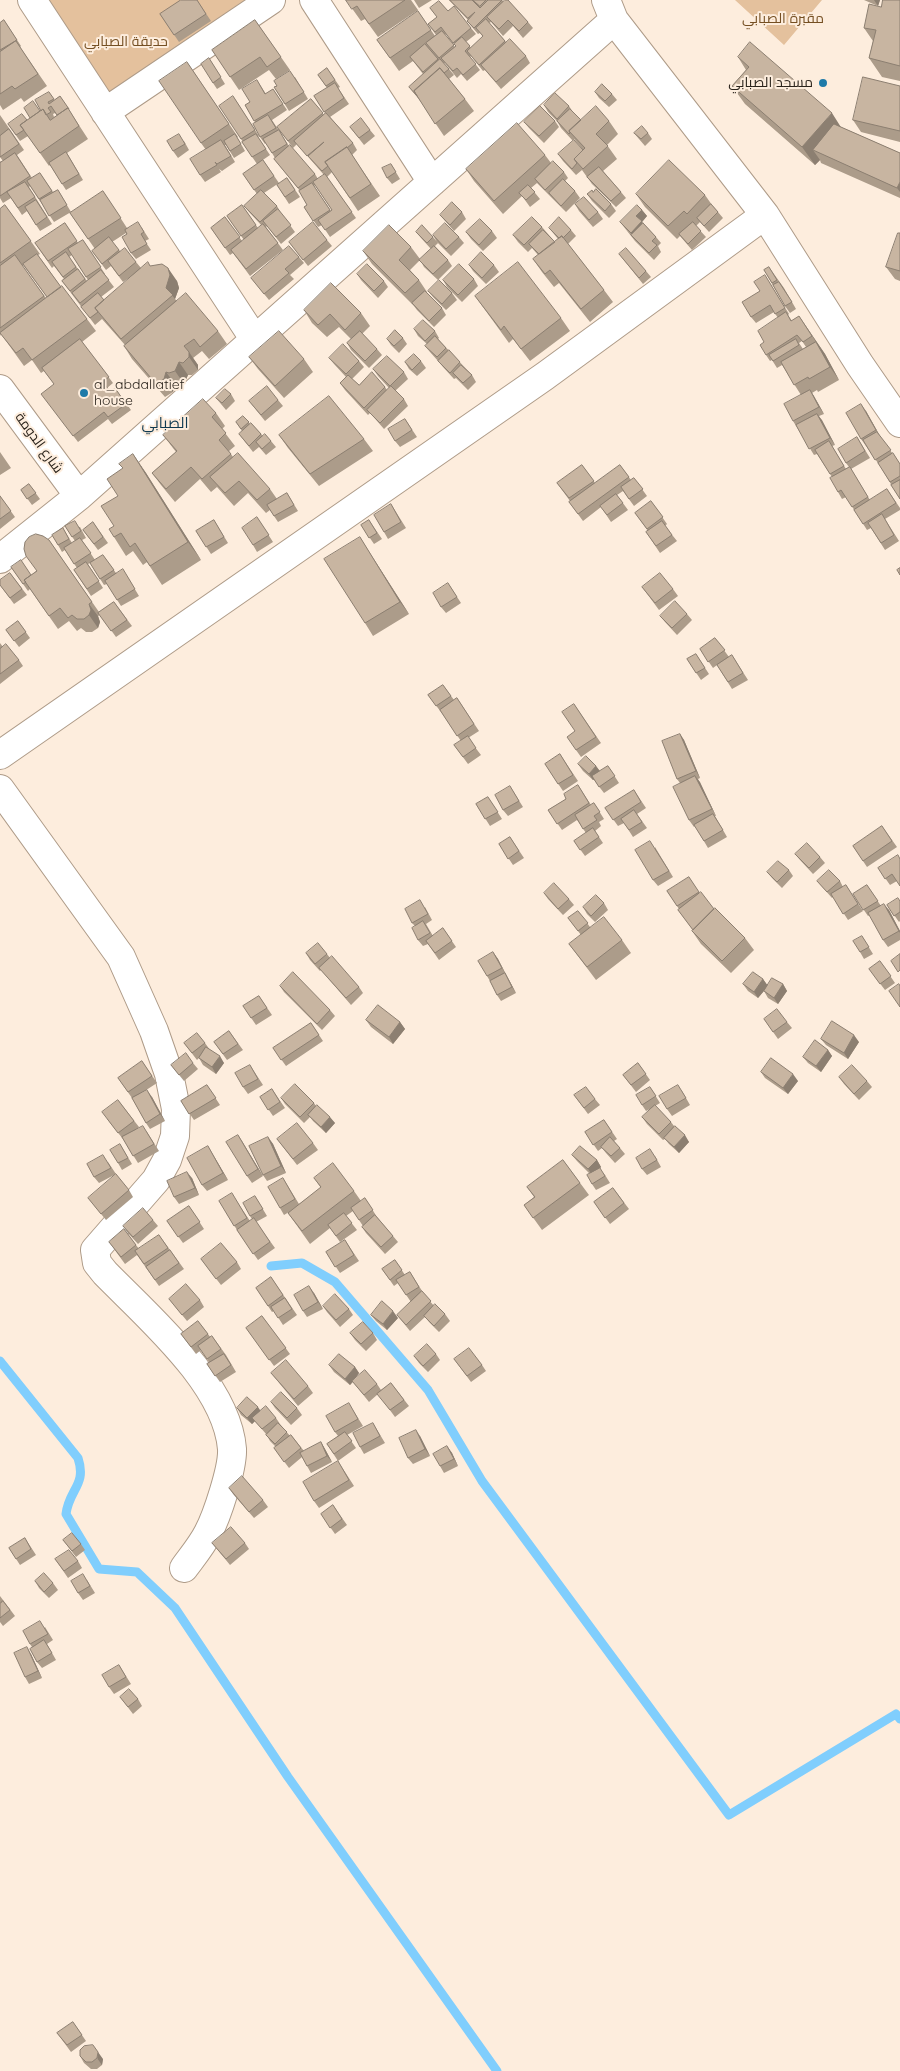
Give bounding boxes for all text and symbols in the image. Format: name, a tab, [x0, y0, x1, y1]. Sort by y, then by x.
park label: مقبرة الصبابي	[742, 11, 824, 27]
park label: حديقة الصبابي	[84, 34, 168, 50]
place label: مسجد الصبابي	[728, 75, 813, 91]
marker: مسجد الصبابي	[817, 77, 829, 89]
place label: al_abdallatief house	[94, 377, 185, 410]
marker: al_abdallatief house	[78, 387, 90, 399]
street label: شارع الدومة	[11, 409, 67, 477]
district label: الصبابي	[141, 414, 189, 432]

